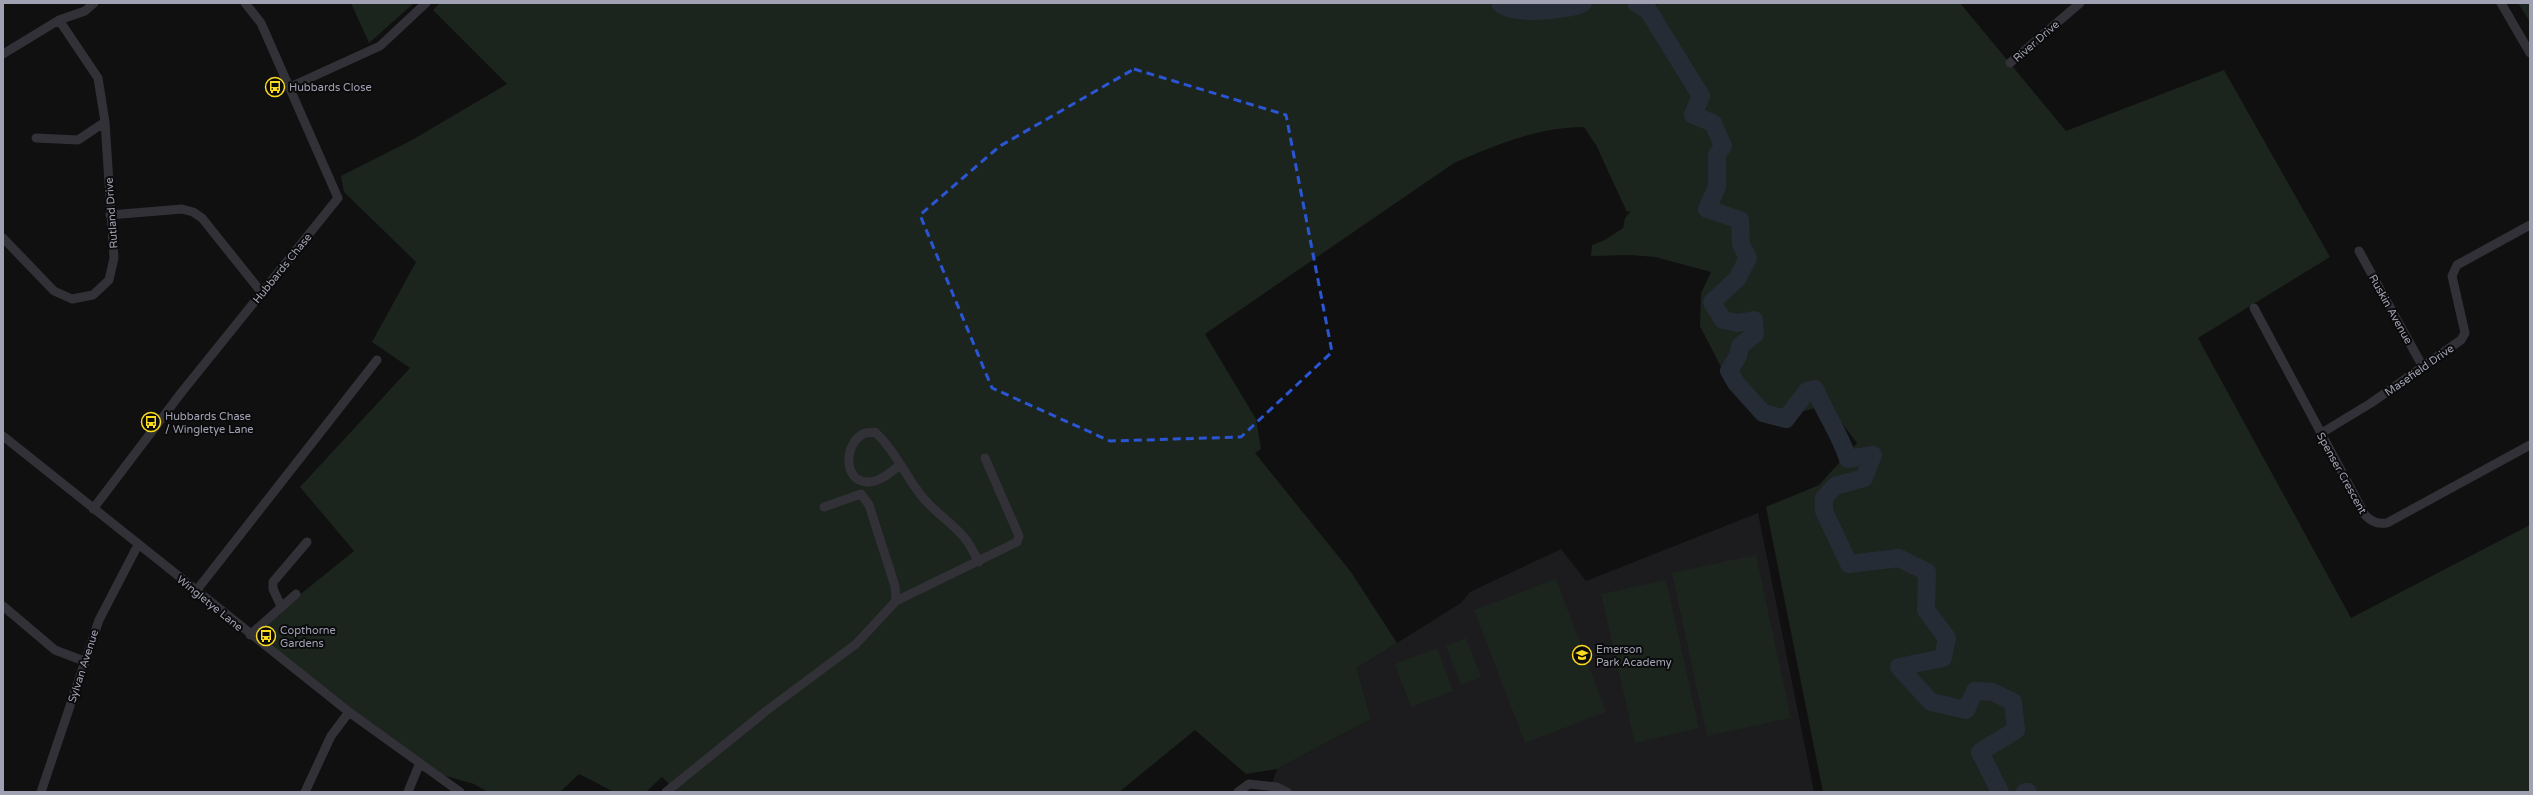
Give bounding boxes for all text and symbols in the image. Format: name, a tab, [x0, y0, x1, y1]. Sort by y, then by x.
street label: River Drive	[2011, 18, 2062, 65]
bus stop icon: Hubbards Close	[264, 76, 286, 98]
place label: Hubbards Close	[289, 81, 372, 94]
street label: Rutland Drive	[103, 177, 120, 249]
street label: Hubbards Chase	[250, 231, 315, 306]
street label: Ruskin Avenue	[2366, 272, 2415, 346]
street label: Masefield Drive	[2382, 342, 2456, 399]
place label: Hubbards Chase / Wingletye Lane	[165, 410, 254, 436]
bus stop icon: Hubbards Chase / Wingletye Lane	[140, 411, 162, 433]
street label: Spenser Crescent	[2314, 430, 2369, 516]
street label: Wingletye Lane	[174, 573, 245, 634]
place label: Copthorne Gardens	[280, 624, 336, 650]
bus stop icon: Copthorne Gardens	[255, 625, 277, 647]
street label: Sylvan Avenue	[66, 628, 101, 704]
place label: Emerson Park Academy	[1596, 643, 1672, 669]
school or university icon: Emerson Park Academy	[1571, 644, 1593, 666]

